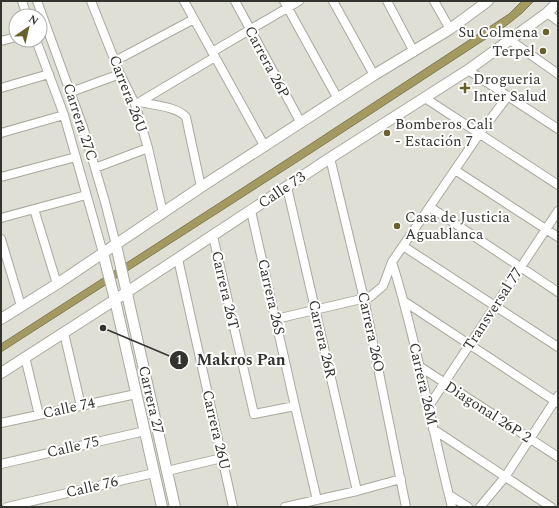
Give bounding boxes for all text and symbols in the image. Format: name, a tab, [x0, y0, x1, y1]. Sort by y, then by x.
north arrow	[8, 8, 48, 48]
text: N	[25, 11, 42, 30]
place label: Su Colmena	[458, 21, 539, 44]
street label: Carrera 26P	[238, 22, 296, 102]
marker: Su Colmena	[541, 27, 551, 37]
place label: Terpel	[492, 40, 535, 63]
marker: Terpel	[538, 46, 548, 56]
street label: Carrera 26U	[103, 52, 153, 136]
place label: Drogueria Inter Salud	[473, 68, 547, 108]
street label: Carrera 27C	[57, 80, 103, 164]
marker: Drogueria Inter Salud	[460, 83, 470, 93]
place label: Bomberos Cali - Estación 7	[395, 113, 493, 153]
marker: Bomberos Cali - Estación 7	[382, 128, 392, 138]
street label: Calle 73	[254, 165, 311, 214]
place label: Casa de Justicia Aguablanca	[405, 206, 511, 246]
marker: Casa de Justicia Aguablanca	[392, 221, 402, 231]
street label: Carrera 26T	[205, 249, 245, 331]
street label: Carrera 26S	[251, 257, 291, 337]
street label: Transversal 77	[457, 263, 529, 355]
street label: Carrera 26O	[351, 290, 391, 374]
street label: Carrera 26R	[302, 298, 342, 380]
street label: Carrera 26M	[402, 340, 444, 428]
callout: Makros Pan	[169, 346, 294, 374]
text: Makros Pan	[196, 348, 286, 372]
text: 1	[176, 351, 182, 370]
street label: Carrera 27	[132, 364, 170, 436]
street label: Diagonal 26P 2	[440, 375, 536, 449]
street label: Carrera 26U	[196, 388, 236, 472]
street label: Calle 74	[41, 391, 98, 425]
street label: Calle 75	[45, 430, 101, 464]
street label: Calle 76	[64, 470, 121, 504]

